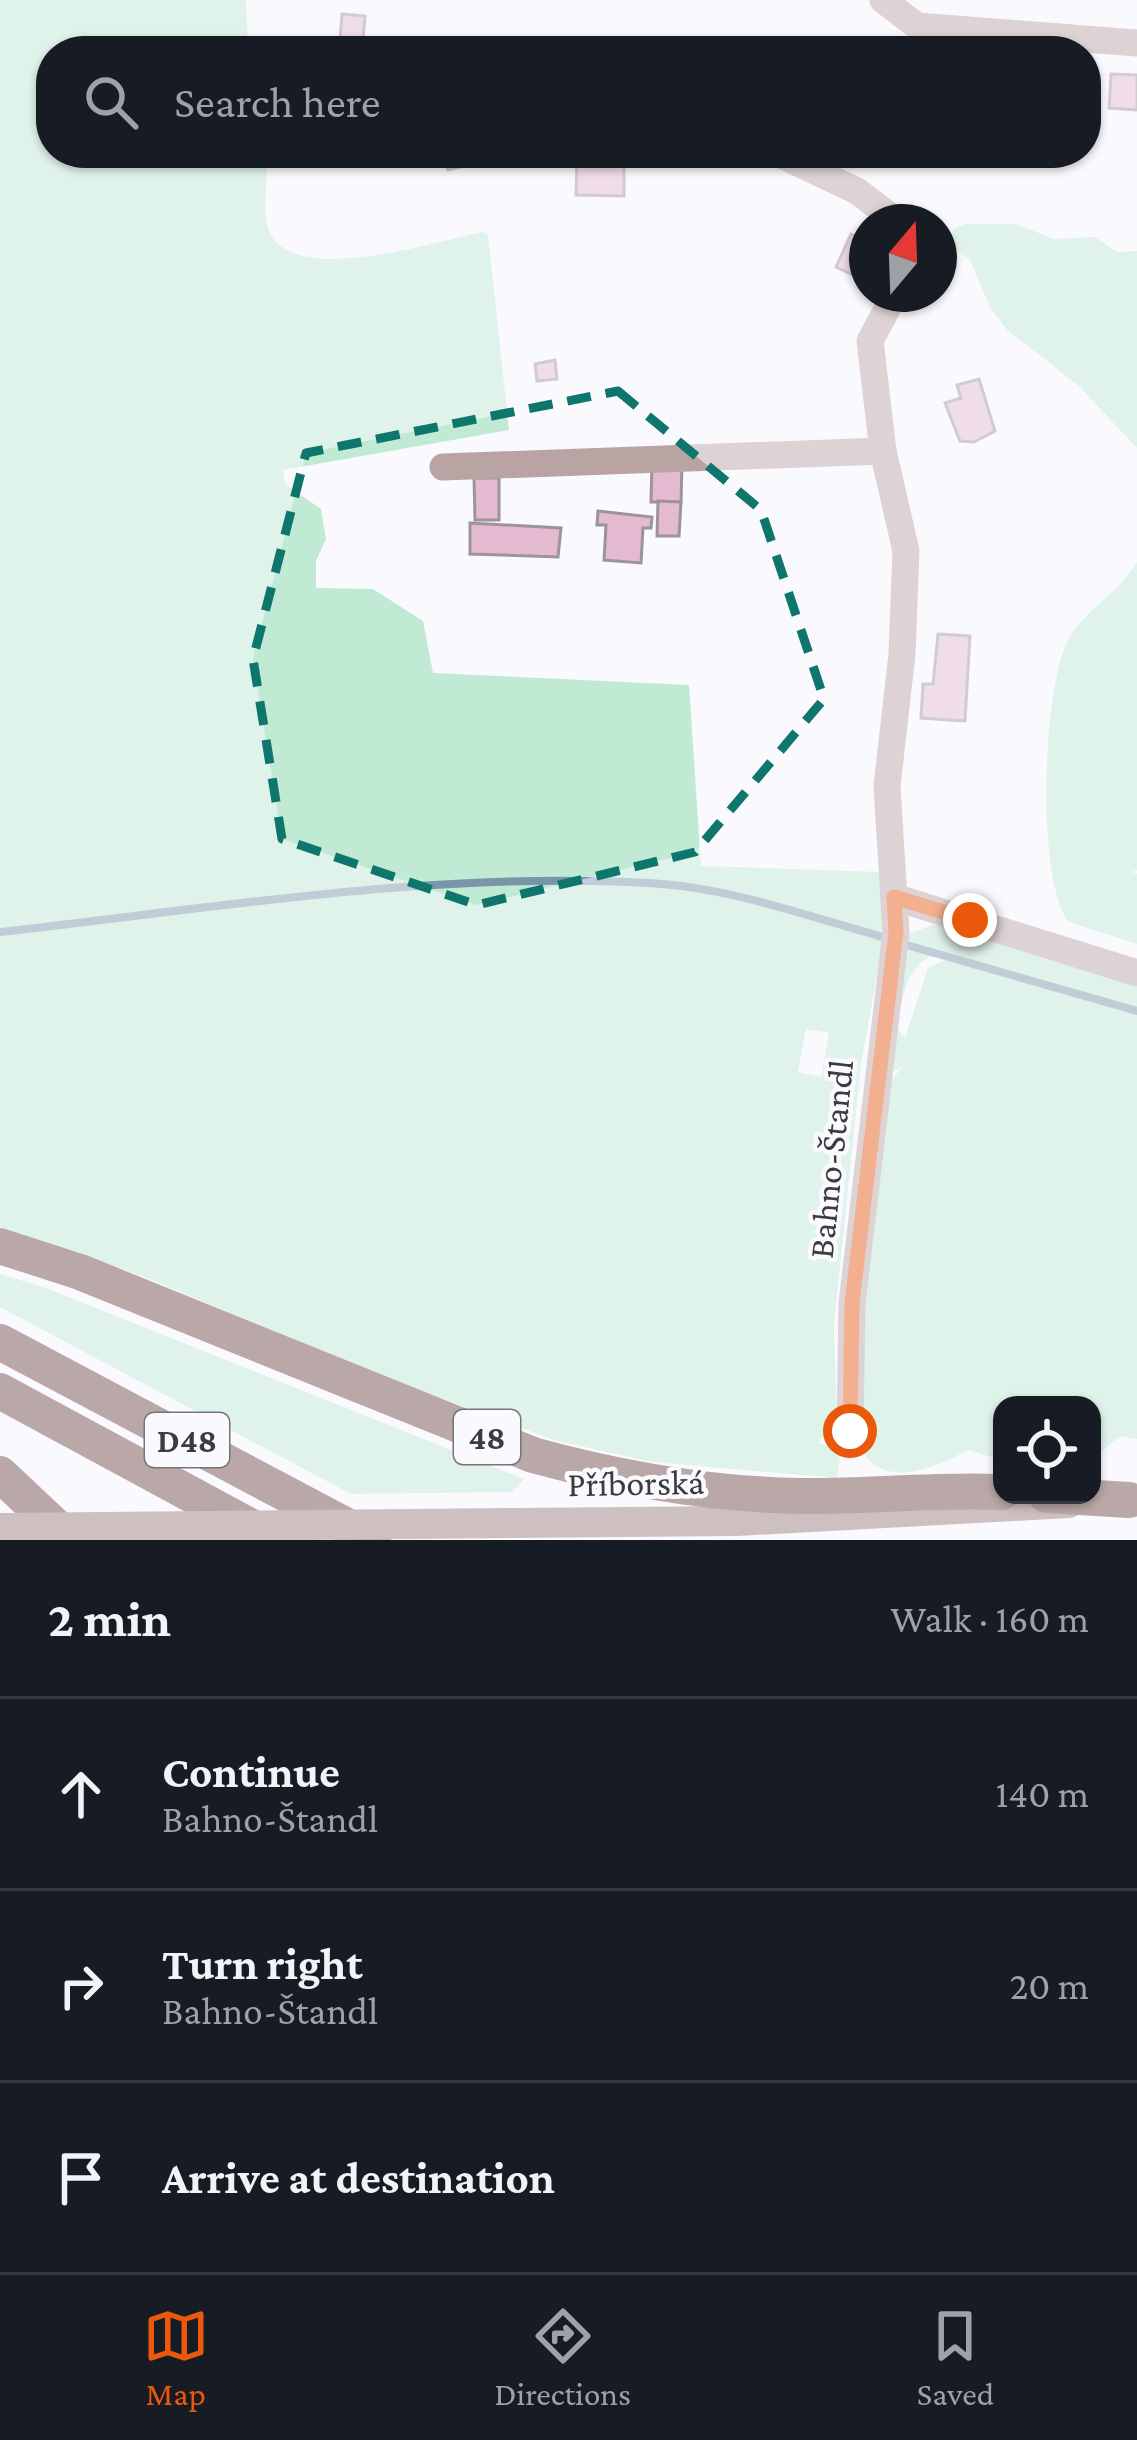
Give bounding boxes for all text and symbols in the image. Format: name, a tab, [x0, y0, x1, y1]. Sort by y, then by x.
search box	[36, 36, 1101, 168]
icon: search	[78, 69, 144, 135]
text: Search here	[174, 77, 381, 127]
north arrow	[849, 204, 957, 312]
route end	[943, 893, 997, 947]
street label: Bahno-Štandl	[801, 1058, 861, 1260]
map controls	[993, 1396, 1101, 1504]
button: locate	[993, 1396, 1101, 1504]
route start	[823, 1404, 877, 1458]
road number: 48	[454, 1410, 520, 1464]
road number: D48	[145, 1413, 229, 1467]
street label: Příborská	[567, 1462, 705, 1504]
text: 2 min	[48, 1590, 171, 1647]
text: Walk · 160 m	[891, 1597, 1089, 1640]
text: Continue	[162, 1747, 340, 1797]
icon: ahead	[48, 1761, 114, 1827]
text: 140 m	[995, 1772, 1089, 1815]
text: Bahno-Štandl	[162, 1797, 378, 1840]
text: Turn right	[162, 1939, 363, 1989]
icon: right	[48, 1953, 114, 2019]
text: 20 m	[1010, 1964, 1089, 2007]
text: Bahno-Štandl	[162, 1989, 378, 2032]
icon: arrive	[48, 2145, 114, 2211]
text: Arrive at destination	[162, 2153, 555, 2203]
tab: Map	[143, 2303, 209, 2412]
tab: Directions	[495, 2303, 631, 2412]
tab: Saved	[917, 2303, 994, 2412]

